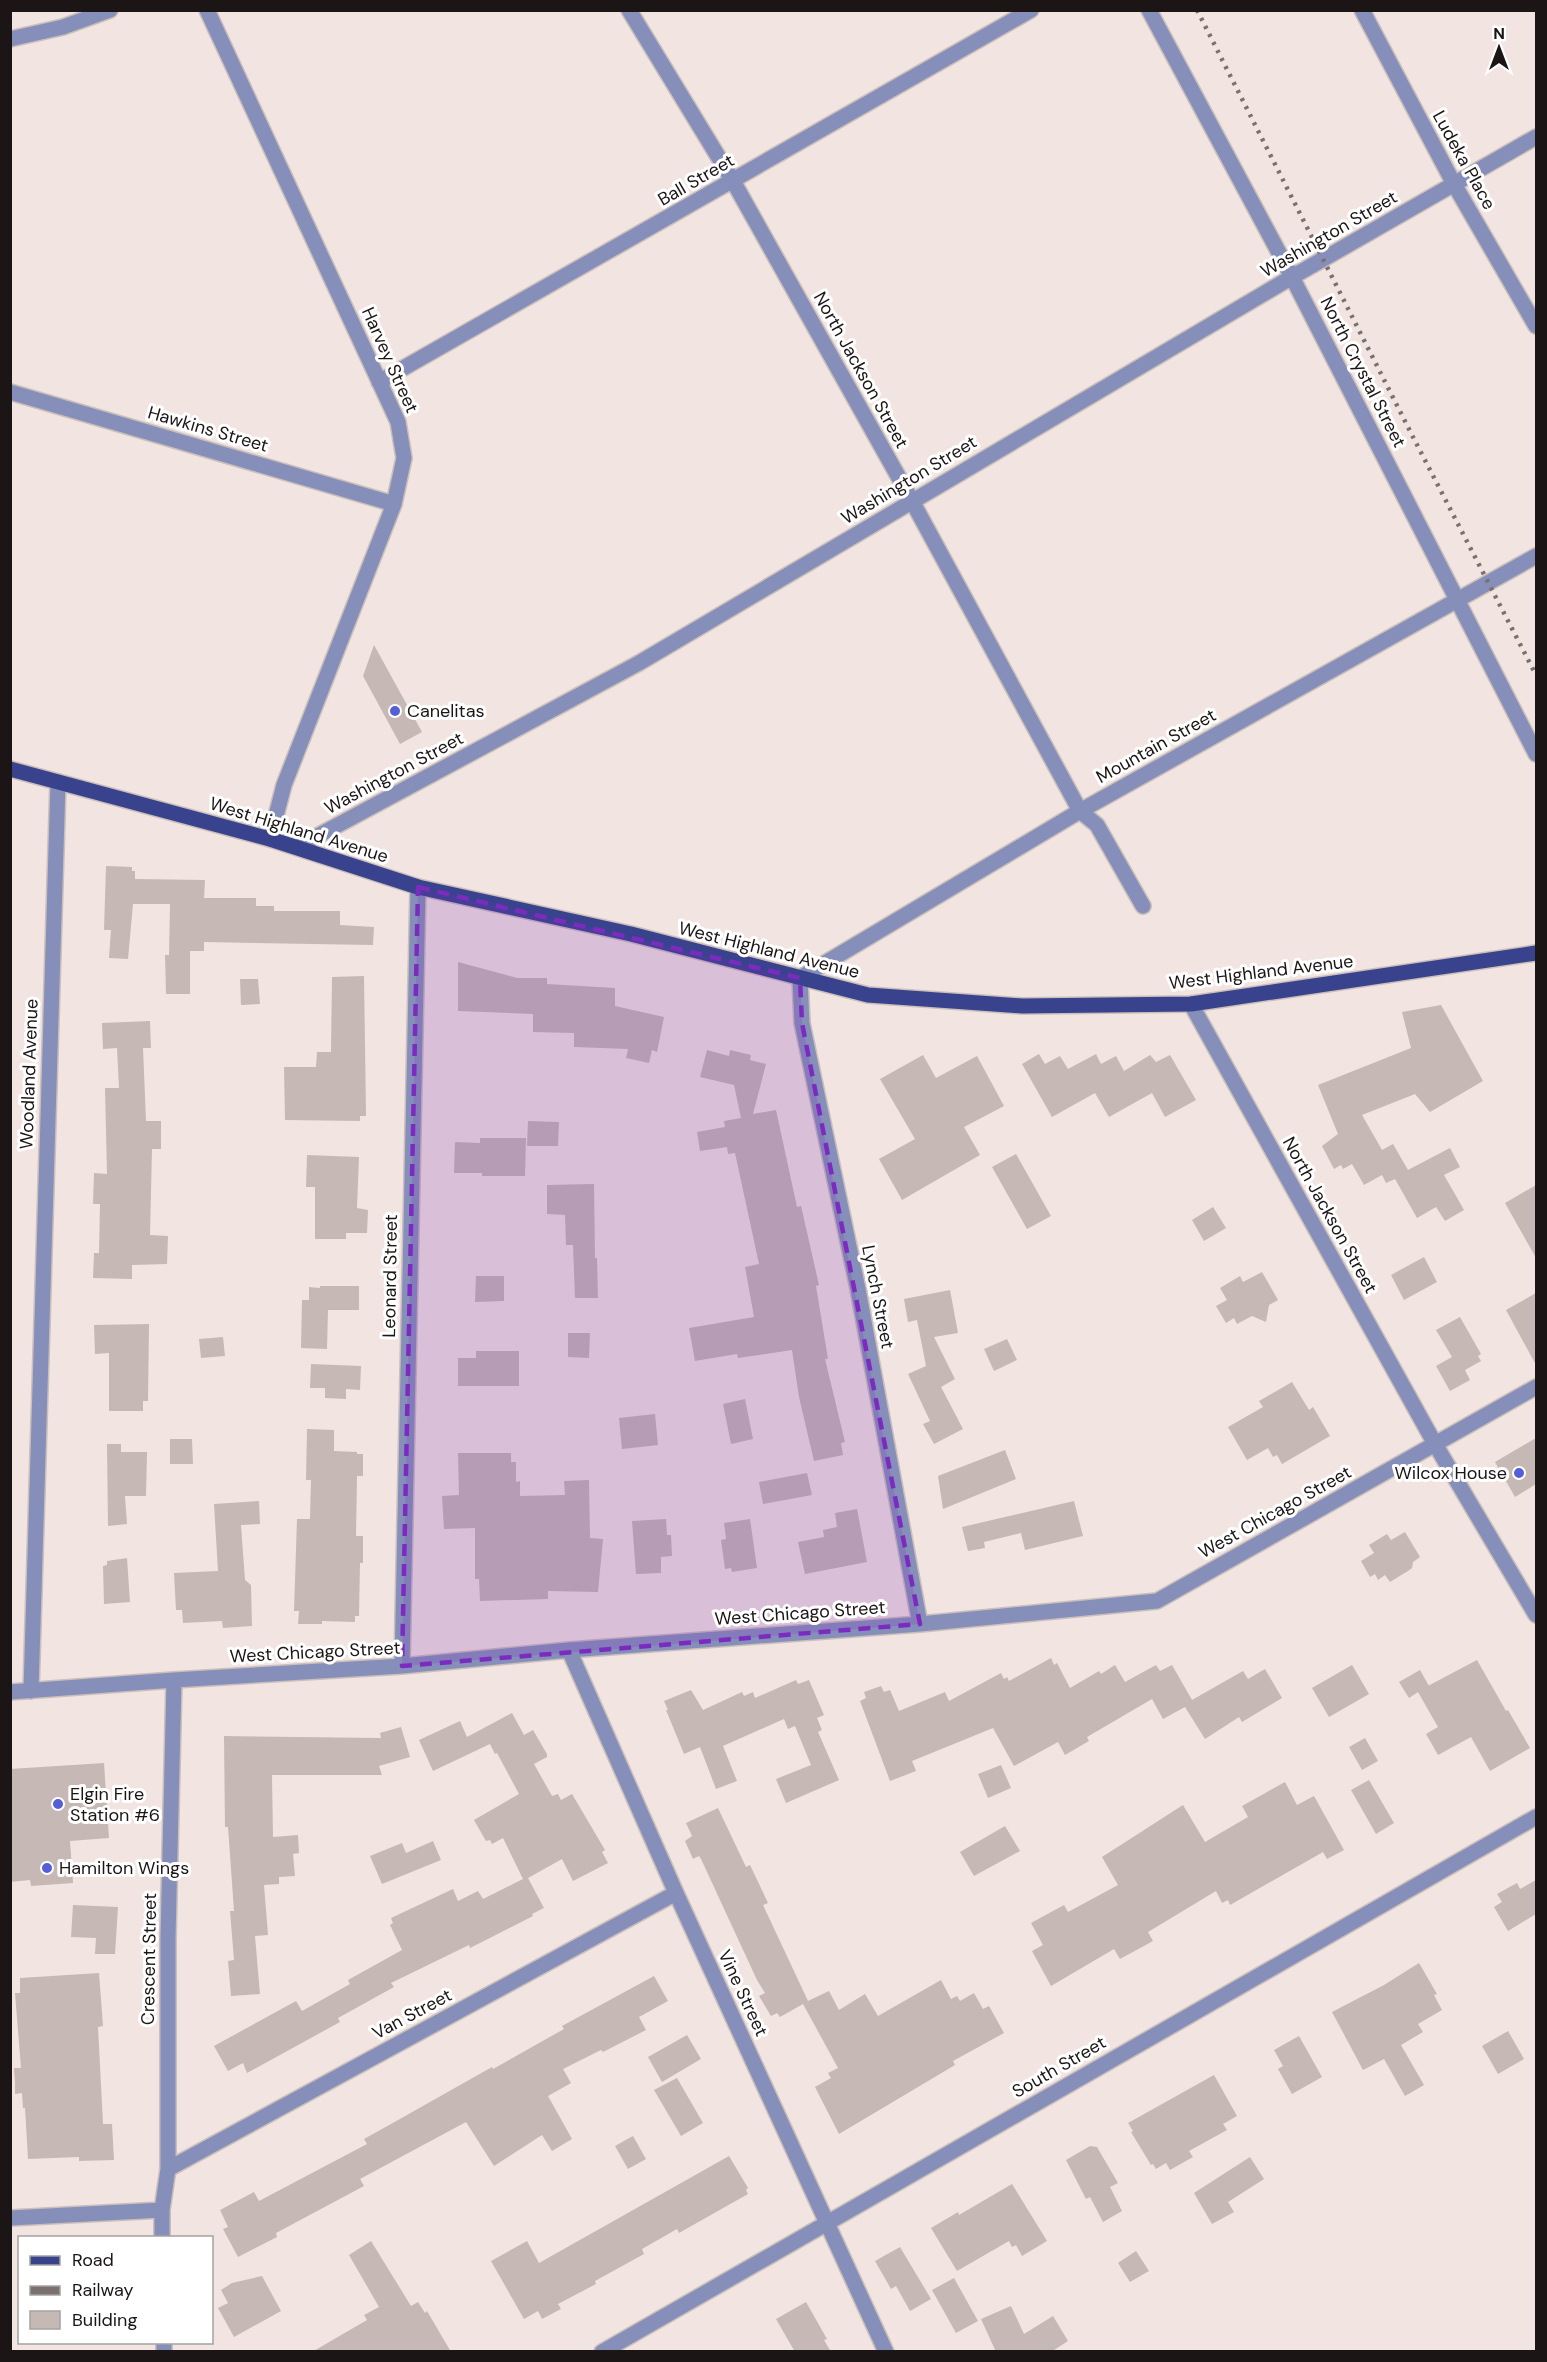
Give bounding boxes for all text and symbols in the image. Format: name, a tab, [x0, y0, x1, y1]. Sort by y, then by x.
north arrow	[1469, 18, 1529, 78]
text: N	[1493, 23, 1505, 44]
street label: Ludeka Place	[1427, 106, 1501, 214]
street label: Ball Street	[653, 148, 739, 212]
street label: Washington Street	[1256, 185, 1402, 283]
street label: North Jackson Street	[808, 287, 914, 453]
street label: North Crystal Street	[1315, 292, 1411, 452]
street label: Harvey Street	[356, 303, 424, 417]
street label: Hawkins Street	[145, 400, 271, 458]
street label: Washington Street	[837, 430, 981, 530]
place label: Canelitas	[407, 699, 484, 723]
street label: Mountain Street	[1092, 703, 1220, 789]
marker: Canelitas	[388, 704, 402, 718]
street label: Washington Street	[320, 726, 468, 820]
street label: West Highland Avenue	[207, 791, 391, 869]
street label: West Highland Avenue	[676, 916, 862, 984]
street label: West Highland Avenue	[1167, 949, 1355, 995]
street label: Woodland Avenue	[14, 998, 44, 1150]
street label: North Jackson Street	[1277, 1132, 1383, 1298]
street label: Leonard Street	[377, 1214, 403, 1338]
street label: Lynch Street	[856, 1243, 900, 1351]
street label: West Chicago Street	[1194, 1460, 1356, 1564]
place label: Wilcox House	[1394, 1461, 1507, 1485]
marker: Wilcox House	[1512, 1466, 1526, 1480]
street label: West Chicago Street	[714, 1595, 886, 1631]
street label: West Chicago Street	[229, 1636, 401, 1668]
place label: Elgin Fire Station #6	[70, 1782, 160, 1827]
marker: Elgin Fire Station #6	[51, 1797, 65, 1811]
place label: Hamilton Wings	[59, 1856, 189, 1880]
marker: Hamilton Wings	[40, 1861, 54, 1875]
street label: Crescent Street	[136, 1893, 162, 2025]
street label: Vine Street	[713, 1946, 773, 2040]
street label: Van Street	[368, 1983, 456, 2045]
street label: South Street	[1008, 2030, 1110, 2104]
legend	[18, 2236, 213, 2344]
text: Road	[72, 2248, 114, 2272]
text: Railway	[72, 2278, 134, 2302]
text: Building	[72, 2308, 137, 2332]

